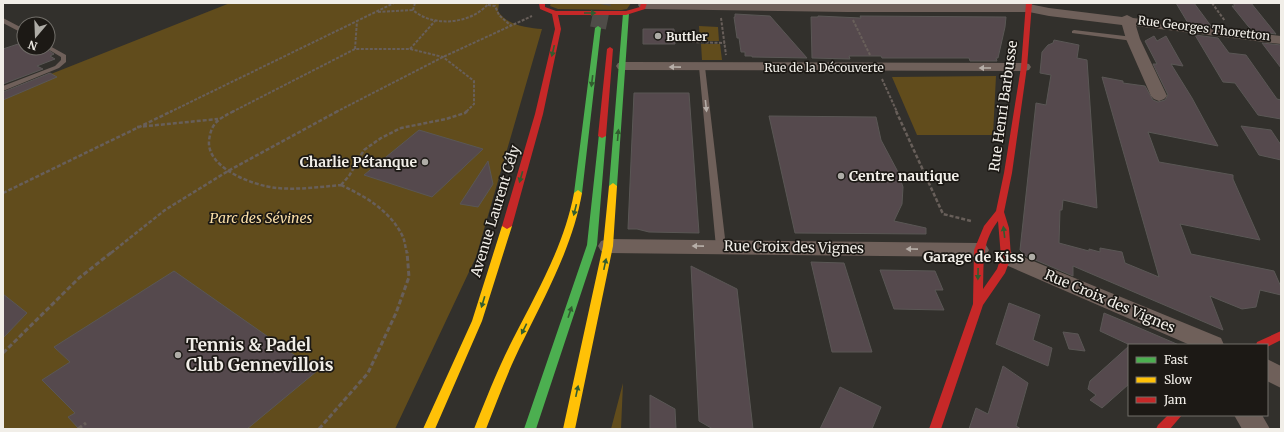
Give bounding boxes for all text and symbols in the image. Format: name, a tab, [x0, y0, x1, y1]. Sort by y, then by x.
one-way arrow	[584, 10, 597, 16]
street label: Rue Georges Thoretton	[1137, 12, 1271, 44]
north arrow	[16, 16, 56, 56]
place label: Buttler	[666, 29, 708, 44]
marker: Buttler	[653, 31, 663, 41]
text: N	[26, 37, 39, 53]
street label: Rue Henri Barbusse	[985, 39, 1021, 173]
one-way arrow	[549, 45, 555, 58]
street label: Rue de la Découverte	[764, 60, 884, 75]
one-way arrow	[668, 64, 681, 70]
one-way arrow	[979, 64, 991, 71]
one-way arrow	[588, 75, 595, 87]
one-way arrow	[703, 100, 710, 112]
one-way arrow	[614, 129, 621, 141]
street label: Avenue Laurent Cély	[466, 142, 524, 280]
place label: Charlie Pétanque	[300, 153, 417, 171]
marker: Charlie Pétanque	[420, 157, 430, 167]
place label: Centre nautique	[849, 167, 960, 185]
one-way arrow	[517, 171, 523, 184]
marker: Centre nautique	[836, 171, 846, 181]
one-way arrow	[571, 203, 577, 216]
park label: Parc des Sévines	[210, 209, 313, 227]
one-way arrow	[1001, 226, 1007, 238]
street label: Rue Croix des Vignes	[724, 237, 864, 257]
one-way arrow	[691, 243, 704, 249]
one-way arrow	[905, 246, 918, 252]
place label: Garage de Kiss	[923, 248, 1024, 266]
marker: Garage de Kiss	[1027, 252, 1037, 262]
one-way arrow	[602, 258, 608, 270]
street label: Rue Croix des Vignes	[1042, 265, 1178, 337]
one-way arrow	[975, 268, 981, 281]
one-way arrow	[480, 296, 486, 308]
one-way arrow	[567, 306, 573, 318]
one-way arrow	[521, 323, 527, 334]
place label: Tennis & Padel Club Gennevillois	[186, 334, 334, 376]
legend	[1128, 344, 1268, 416]
marker: Tennis & Padel Club Gennevillois	[173, 350, 183, 360]
text: Fast	[1164, 352, 1188, 367]
text: Slow	[1164, 372, 1193, 387]
one-way arrow	[575, 385, 581, 397]
text: Jam	[1163, 392, 1187, 407]

